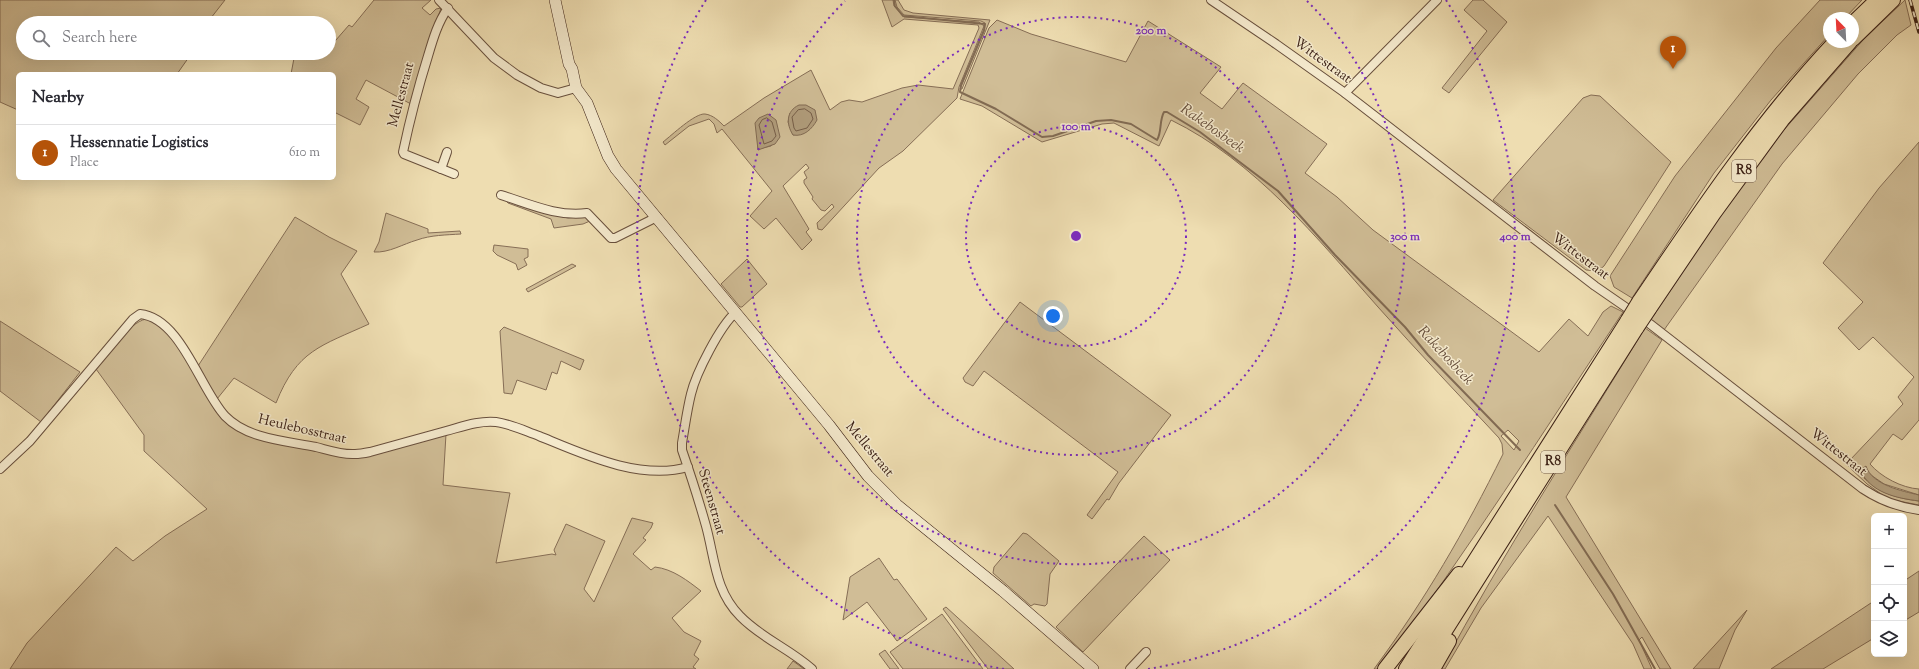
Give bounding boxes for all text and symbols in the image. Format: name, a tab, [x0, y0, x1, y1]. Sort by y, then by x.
north arrow	[1823, 12, 1859, 48]
search box	[16, 16, 336, 60]
text: 200 m	[1136, 22, 1166, 40]
icon: search	[30, 27, 52, 49]
text: Search here	[62, 28, 137, 49]
street label: Wittestraat	[1289, 33, 1355, 89]
pin: 1	[1660, 36, 1686, 69]
street label: Mellestraat	[384, 60, 420, 130]
text: Nearby	[32, 86, 84, 110]
water label: Rakebosbeek	[1176, 99, 1248, 159]
text: 100 m	[1060, 118, 1091, 136]
text: Hessennatie Logistics	[70, 133, 208, 154]
text: 1	[43, 144, 47, 162]
text: 610 m	[289, 144, 320, 162]
text: Place	[70, 154, 99, 172]
road number: R8	[1732, 160, 1756, 182]
text: 300 m	[1390, 228, 1420, 246]
text: 400 m	[1498, 228, 1531, 246]
centre of rings	[1069, 229, 1083, 243]
street label: Wittestraat	[1547, 229, 1613, 286]
your location	[1043, 306, 1063, 326]
water label: Rakebosbeek	[1412, 322, 1478, 390]
street label: Heulebosstraat	[256, 410, 348, 450]
street label: Mellestraat	[840, 418, 898, 482]
street label: Wittestraat	[1805, 424, 1871, 482]
road number: R8	[1541, 451, 1565, 473]
street label: Steenstraat	[692, 467, 730, 537]
map controls	[1871, 513, 1907, 657]
button: +	[1871, 513, 1907, 549]
button: −	[1871, 549, 1907, 585]
button: locate	[1871, 585, 1907, 621]
button: layers	[1871, 621, 1907, 657]

